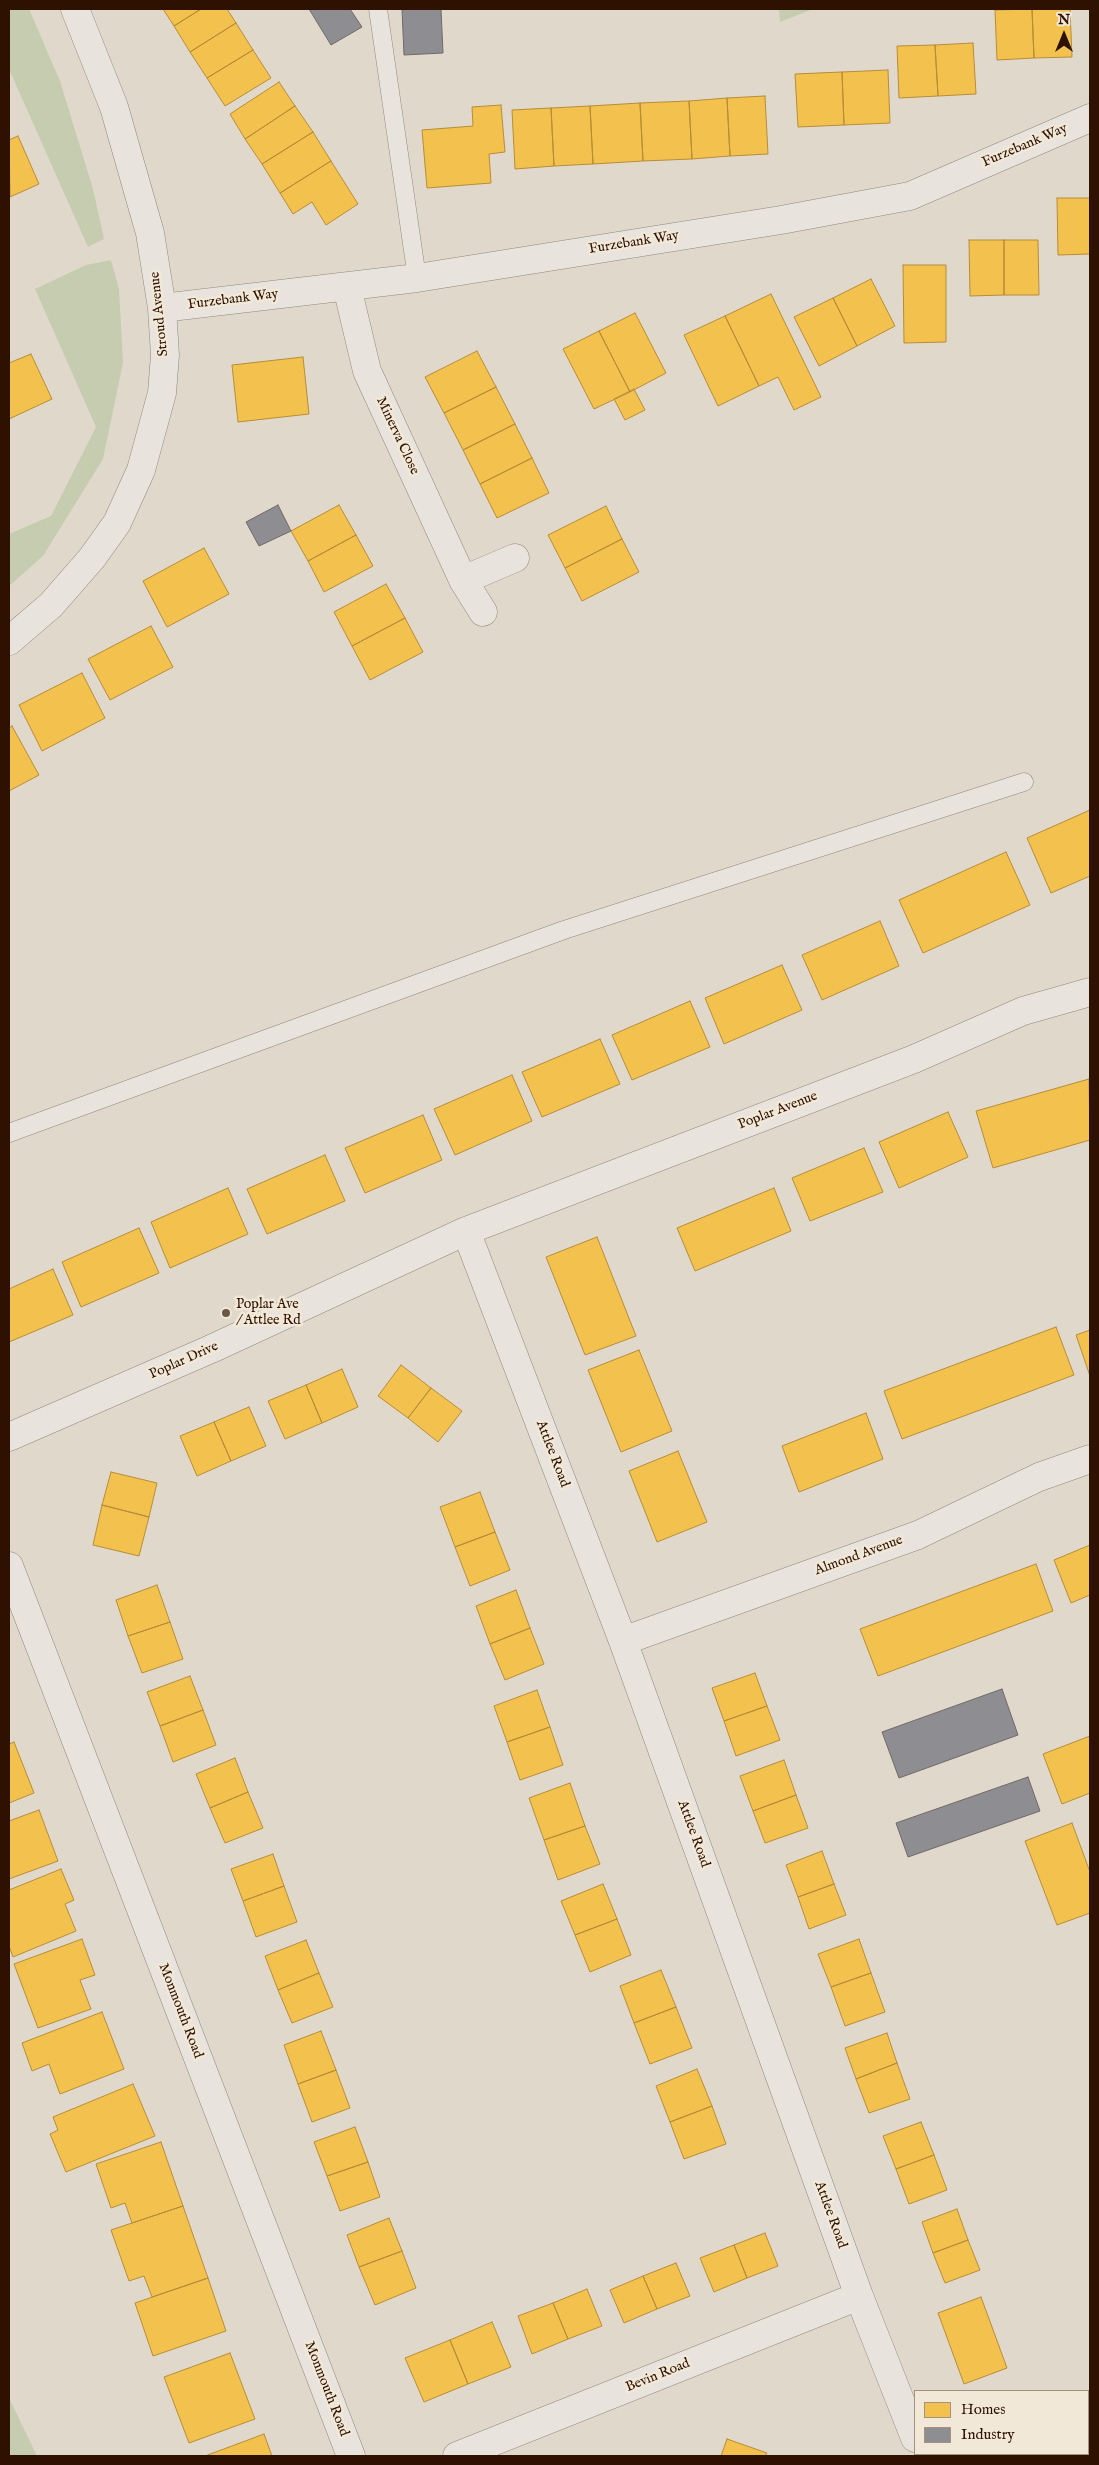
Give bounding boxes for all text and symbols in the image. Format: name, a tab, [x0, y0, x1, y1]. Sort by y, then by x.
north arrow	[1039, 10, 1089, 60]
text: N	[1058, 11, 1070, 29]
street label: Furzebank Way	[980, 121, 1070, 171]
street label: Furzebank Way	[588, 228, 680, 258]
street label: Stroud Avenue	[147, 271, 173, 357]
street label: Furzebank Way	[187, 286, 279, 314]
street label: Minerva Close	[372, 394, 422, 478]
street label: Poplar Avenue	[736, 1088, 820, 1134]
place label: Poplar Ave / Attlee Rd	[236, 1297, 301, 1330]
marker: Poplar Ave / Attlee Rd	[220, 1307, 232, 1319]
street label: Poplar Drive	[147, 1338, 221, 1384]
street label: Attlee Road	[532, 1418, 572, 1490]
street label: Almond Avenue	[813, 1532, 905, 1580]
street label: Attlee Road	[673, 1798, 713, 1870]
street label: Monmouth Road	[154, 1961, 206, 2061]
street label: Attlee Road	[810, 2179, 850, 2251]
street label: Monmouth Road	[300, 2339, 352, 2439]
street label: Bevin Road	[623, 2356, 693, 2396]
legend	[914, 2390, 1089, 2455]
text: Homes	[961, 2400, 1005, 2419]
text: Industry	[961, 2425, 1015, 2444]

